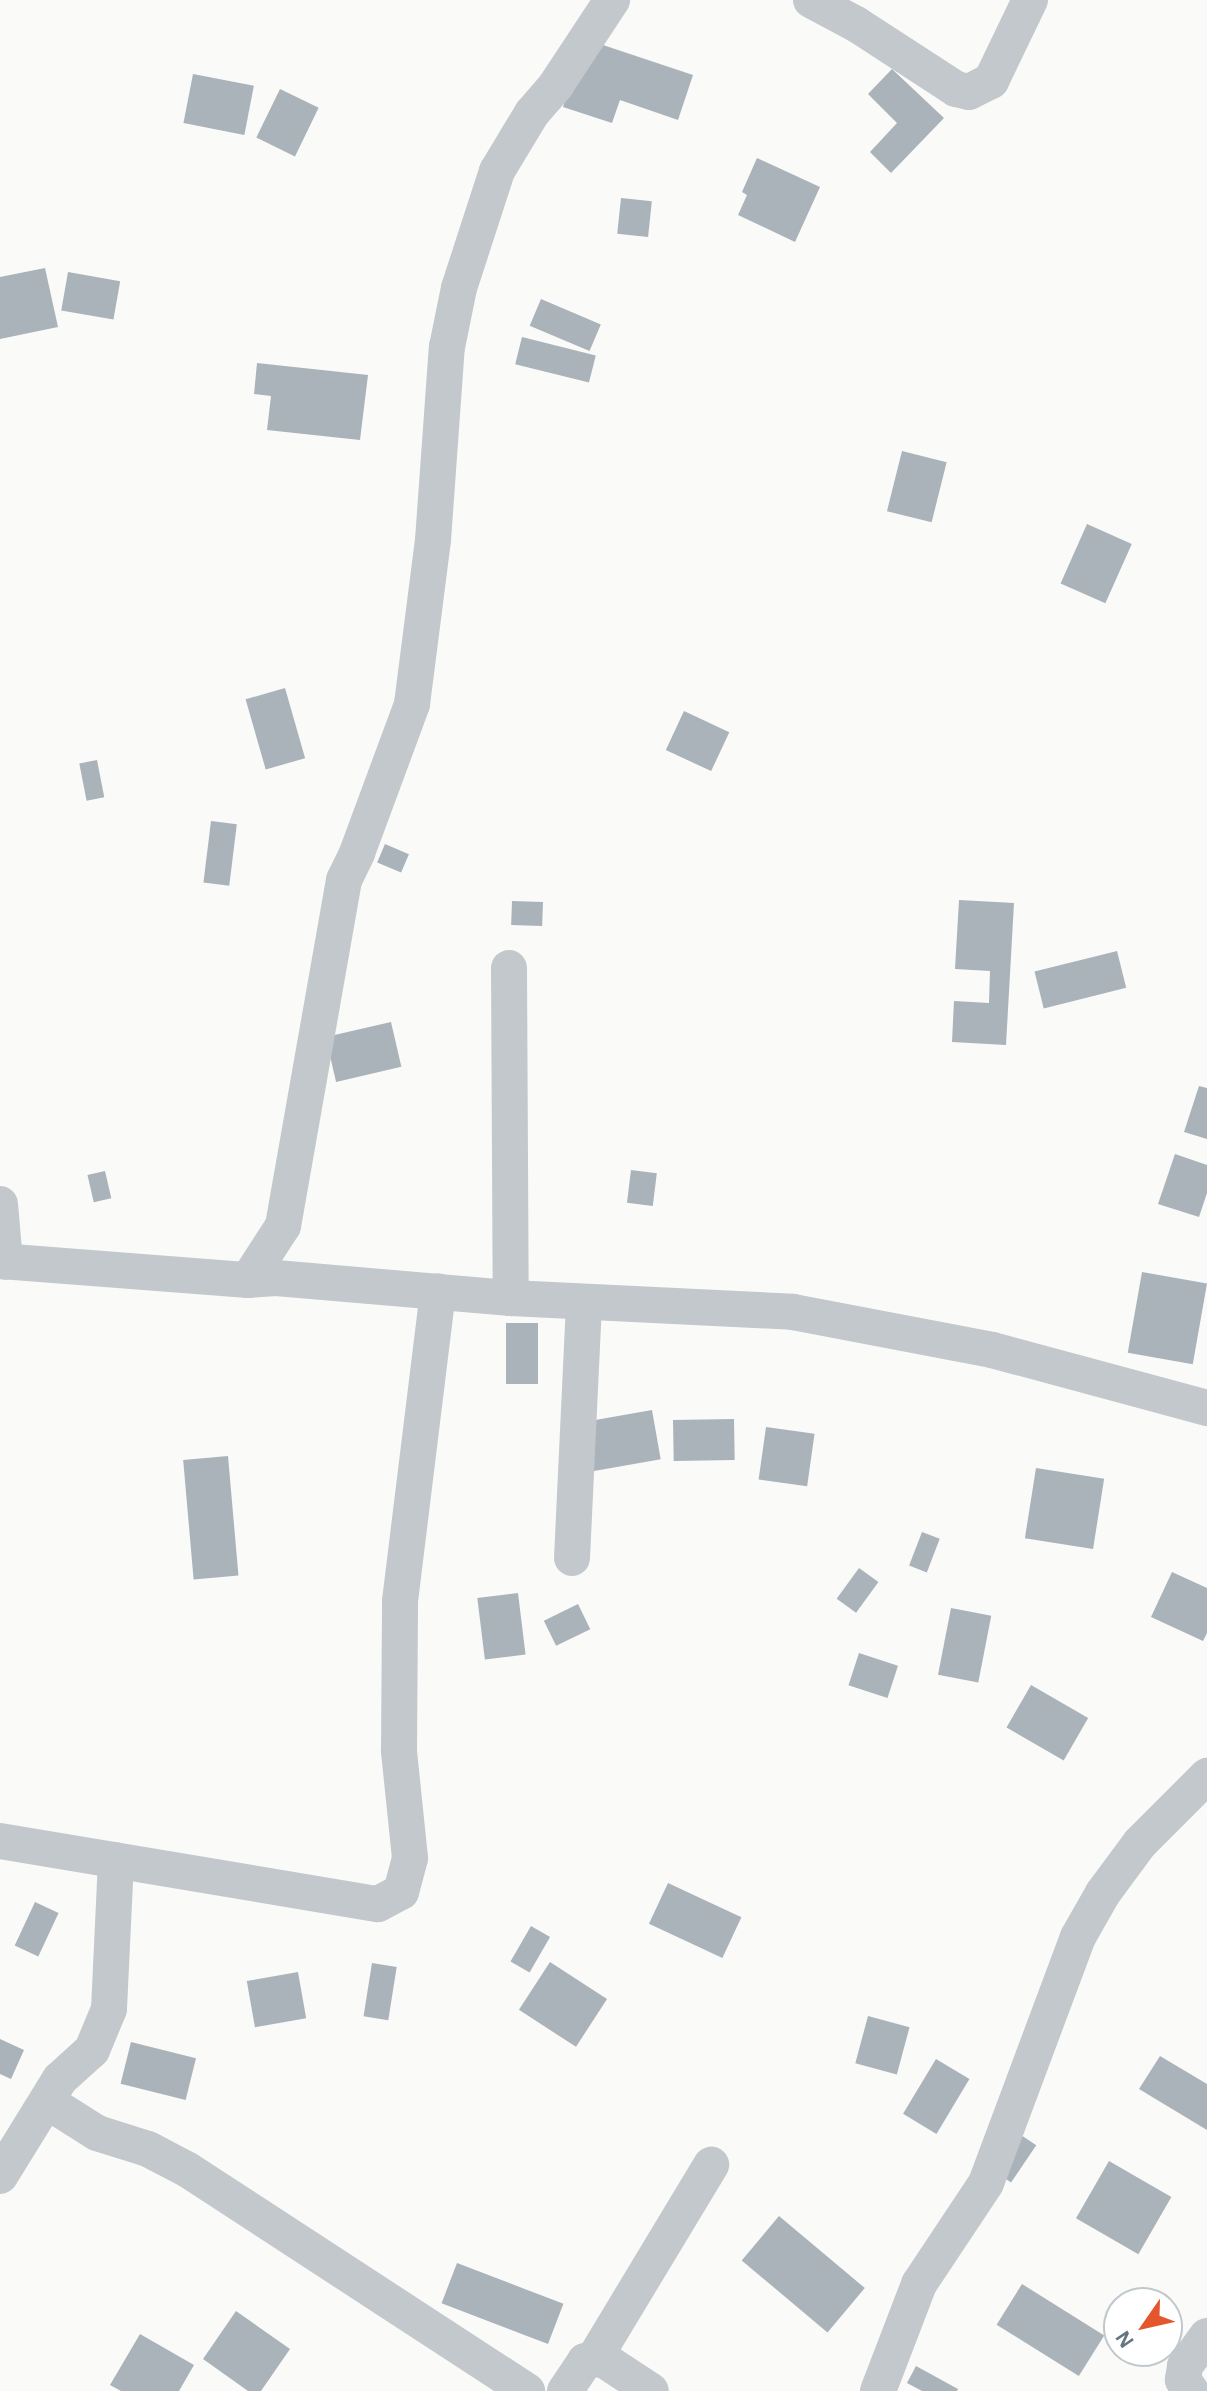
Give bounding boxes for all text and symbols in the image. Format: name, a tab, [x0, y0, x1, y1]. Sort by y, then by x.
north arrow	[1103, 2287, 1183, 2367]
text: N	[1111, 2327, 1138, 2352]

